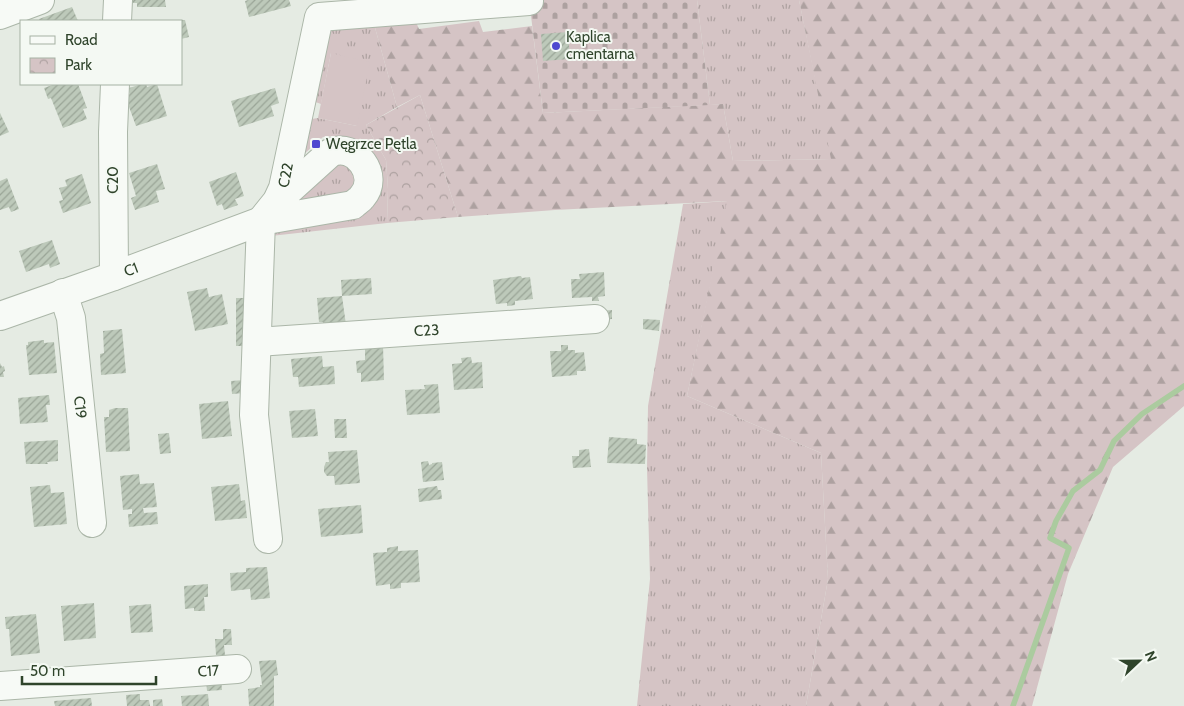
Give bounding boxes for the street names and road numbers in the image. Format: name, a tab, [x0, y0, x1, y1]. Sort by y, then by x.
street label: C22	[274, 161, 297, 189]
street label: C20	[104, 166, 122, 194]
street label: C1	[121, 259, 141, 281]
street label: C23	[413, 321, 440, 340]
street label: C19	[70, 395, 90, 419]
street label: C17	[197, 661, 220, 681]

